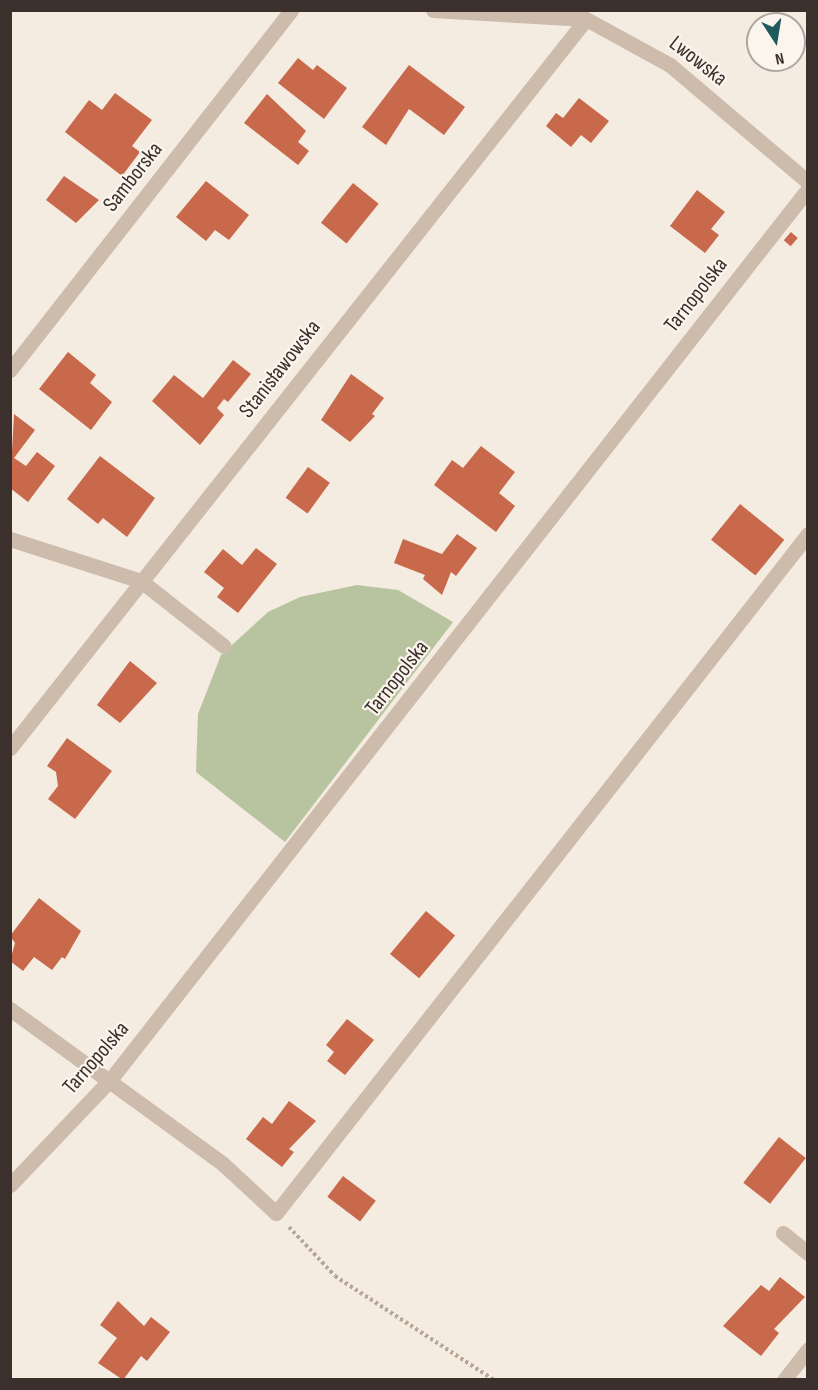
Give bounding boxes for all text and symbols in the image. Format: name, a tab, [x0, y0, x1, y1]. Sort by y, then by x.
north arrow	[746, 12, 806, 72]
street label: Lwowska	[664, 30, 732, 92]
text: N	[773, 48, 786, 68]
street label: Samborska	[98, 137, 168, 217]
street label: Tarnopolska	[659, 252, 733, 338]
street label: Stanisławowska	[234, 315, 326, 423]
street label: Tarnopolska	[360, 635, 434, 721]
street label: Tarnopolska	[57, 1016, 135, 1100]

